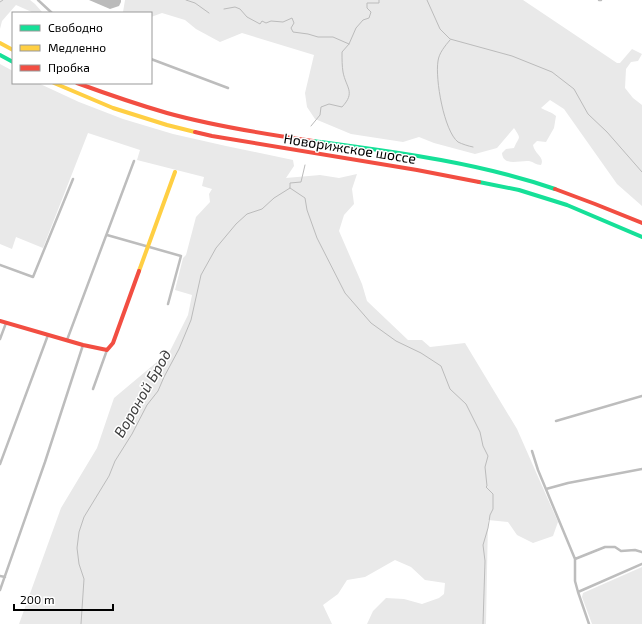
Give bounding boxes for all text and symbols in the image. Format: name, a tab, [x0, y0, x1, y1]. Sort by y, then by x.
legend	[12, 12, 152, 84]
text: Свободно	[48, 20, 103, 34]
text: Медленно	[48, 40, 106, 54]
text: Пробка	[48, 60, 90, 74]
street label: Новорижское шоссе	[283, 129, 417, 167]
water label: Вороной Брод	[110, 346, 174, 440]
scale bar	[14, 586, 113, 612]
text: 200 m	[20, 592, 54, 606]

